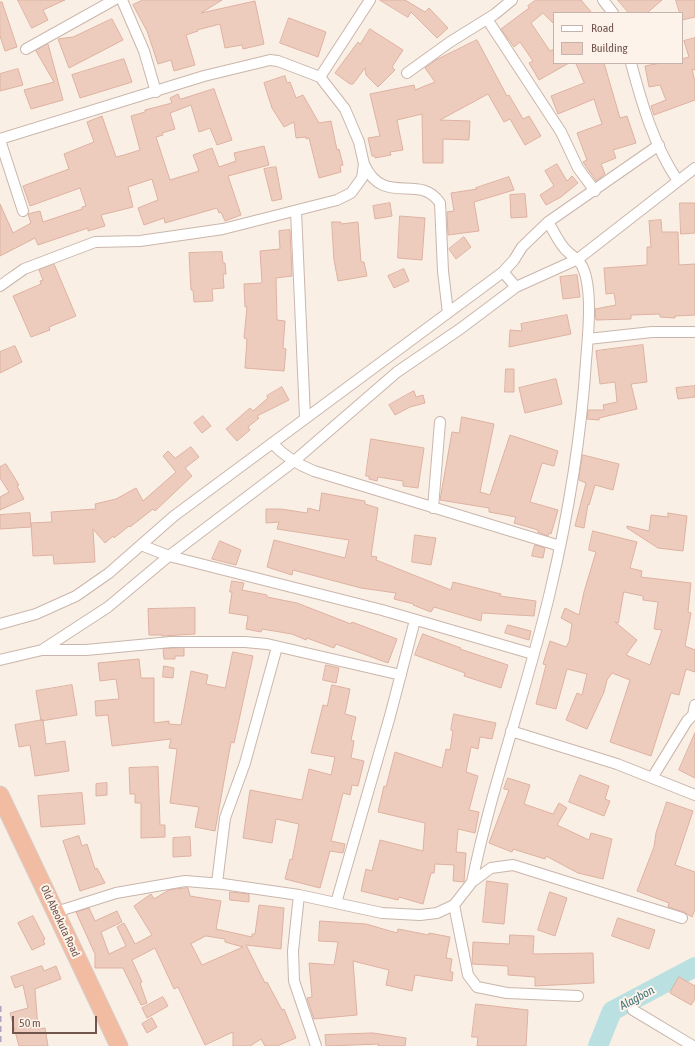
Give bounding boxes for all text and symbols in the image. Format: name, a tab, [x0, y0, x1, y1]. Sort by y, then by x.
legend	[553, 12, 683, 64]
text: Road	[591, 21, 614, 35]
text: Building	[591, 41, 628, 55]
street label: Old Abeokuta Road	[38, 883, 82, 959]
water label: Alagbon	[617, 983, 657, 1013]
scale bar	[14, 1008, 99, 1034]
text: 50 m	[19, 1016, 41, 1030]

